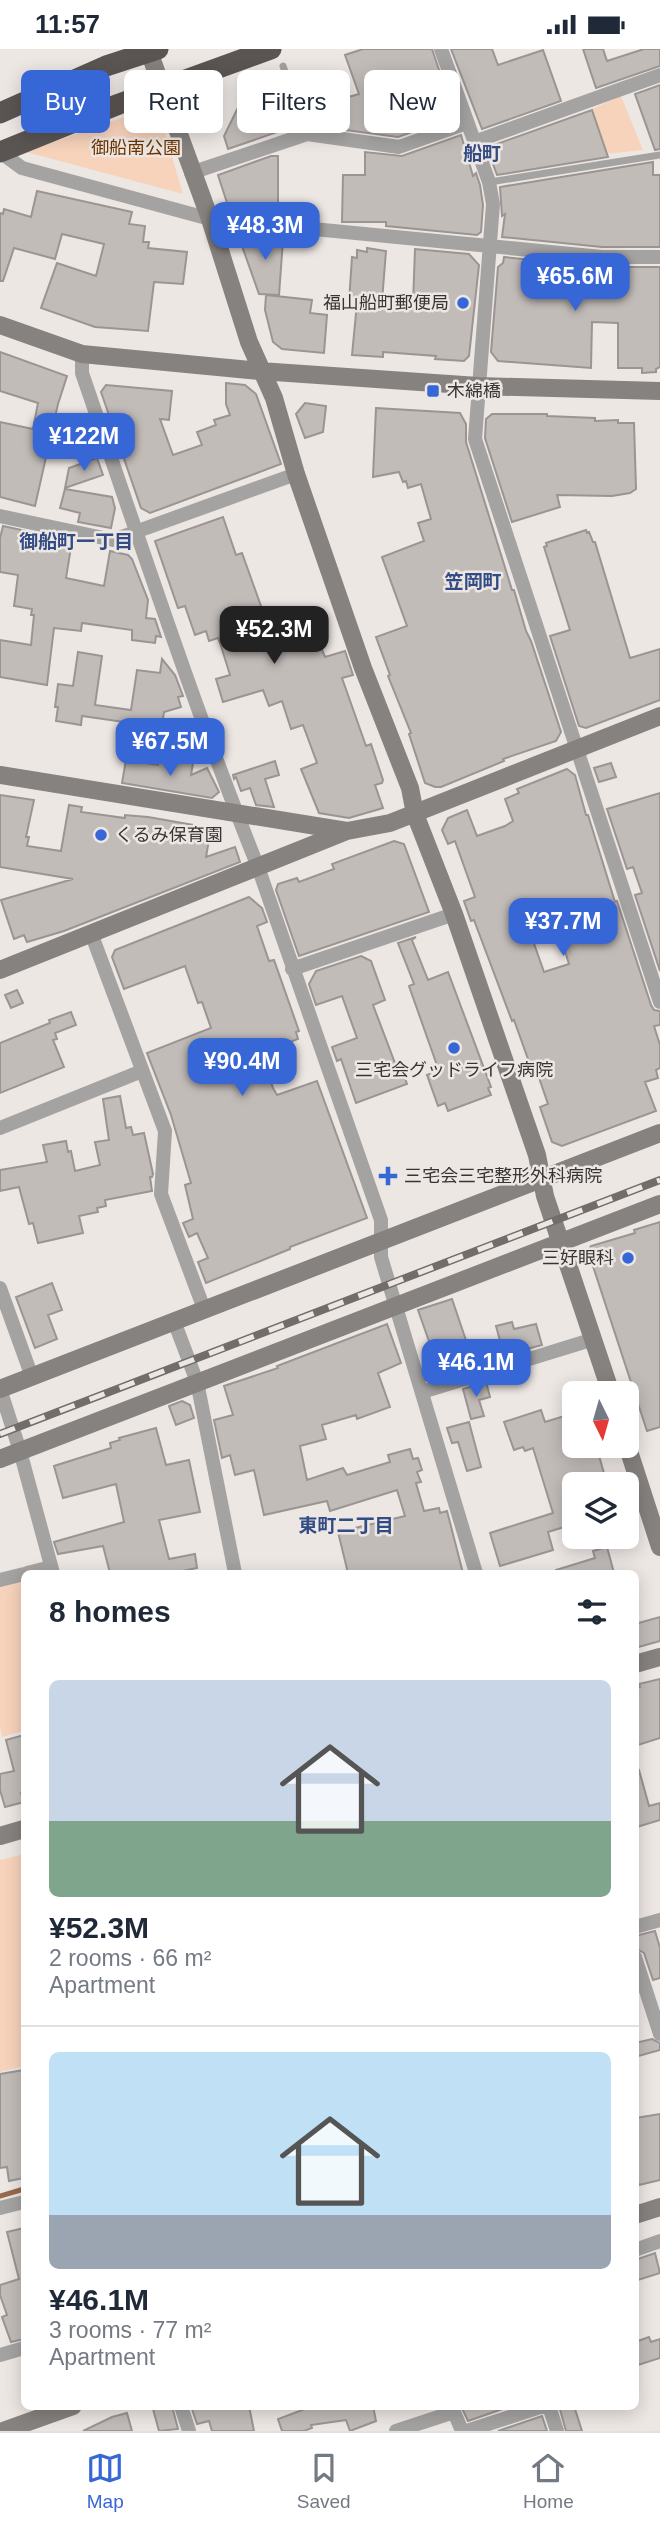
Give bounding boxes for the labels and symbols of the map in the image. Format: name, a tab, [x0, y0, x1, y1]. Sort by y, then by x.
park label: 御船南公園	[91, 138, 181, 158]
district label: 船町	[463, 143, 501, 164]
pin: ¥48.3M	[208, 203, 322, 262]
pin: ¥65.6M	[518, 253, 632, 313]
place label: 福山船町郵便局	[323, 293, 449, 313]
marker: 福山船町郵便局	[455, 295, 471, 311]
place label: 木綿橋	[447, 381, 501, 401]
marker: 木綿橋	[425, 383, 441, 399]
pin: ¥122M	[35, 413, 133, 473]
district label: 御船町一丁目	[19, 531, 133, 552]
district label: 笠岡町	[444, 571, 502, 592]
pin: ¥52.3M	[217, 607, 331, 666]
pin: ¥67.5M	[113, 719, 227, 778]
place label: くるみ保育園	[115, 825, 223, 845]
marker: くるみ保育園	[93, 827, 109, 843]
pin: ¥37.7M	[506, 899, 620, 958]
pin: ¥90.4M	[185, 1039, 299, 1098]
marker: 三宅会グッドライフ病院	[446, 1040, 462, 1056]
place label: 三宅会グッドライフ病院	[355, 1060, 553, 1080]
marker: 三宅会三宅整形外科病院	[378, 1166, 398, 1186]
place label: 三宅会三宅整形外科病院	[404, 1166, 602, 1186]
place label: 三好眼科	[542, 1248, 614, 1268]
marker: 三好眼科	[620, 1250, 636, 1266]
pin: ¥46.1M	[419, 1339, 533, 1399]
north arrow	[562, 1381, 639, 1458]
district label: 東町二丁目	[298, 1515, 394, 1536]

